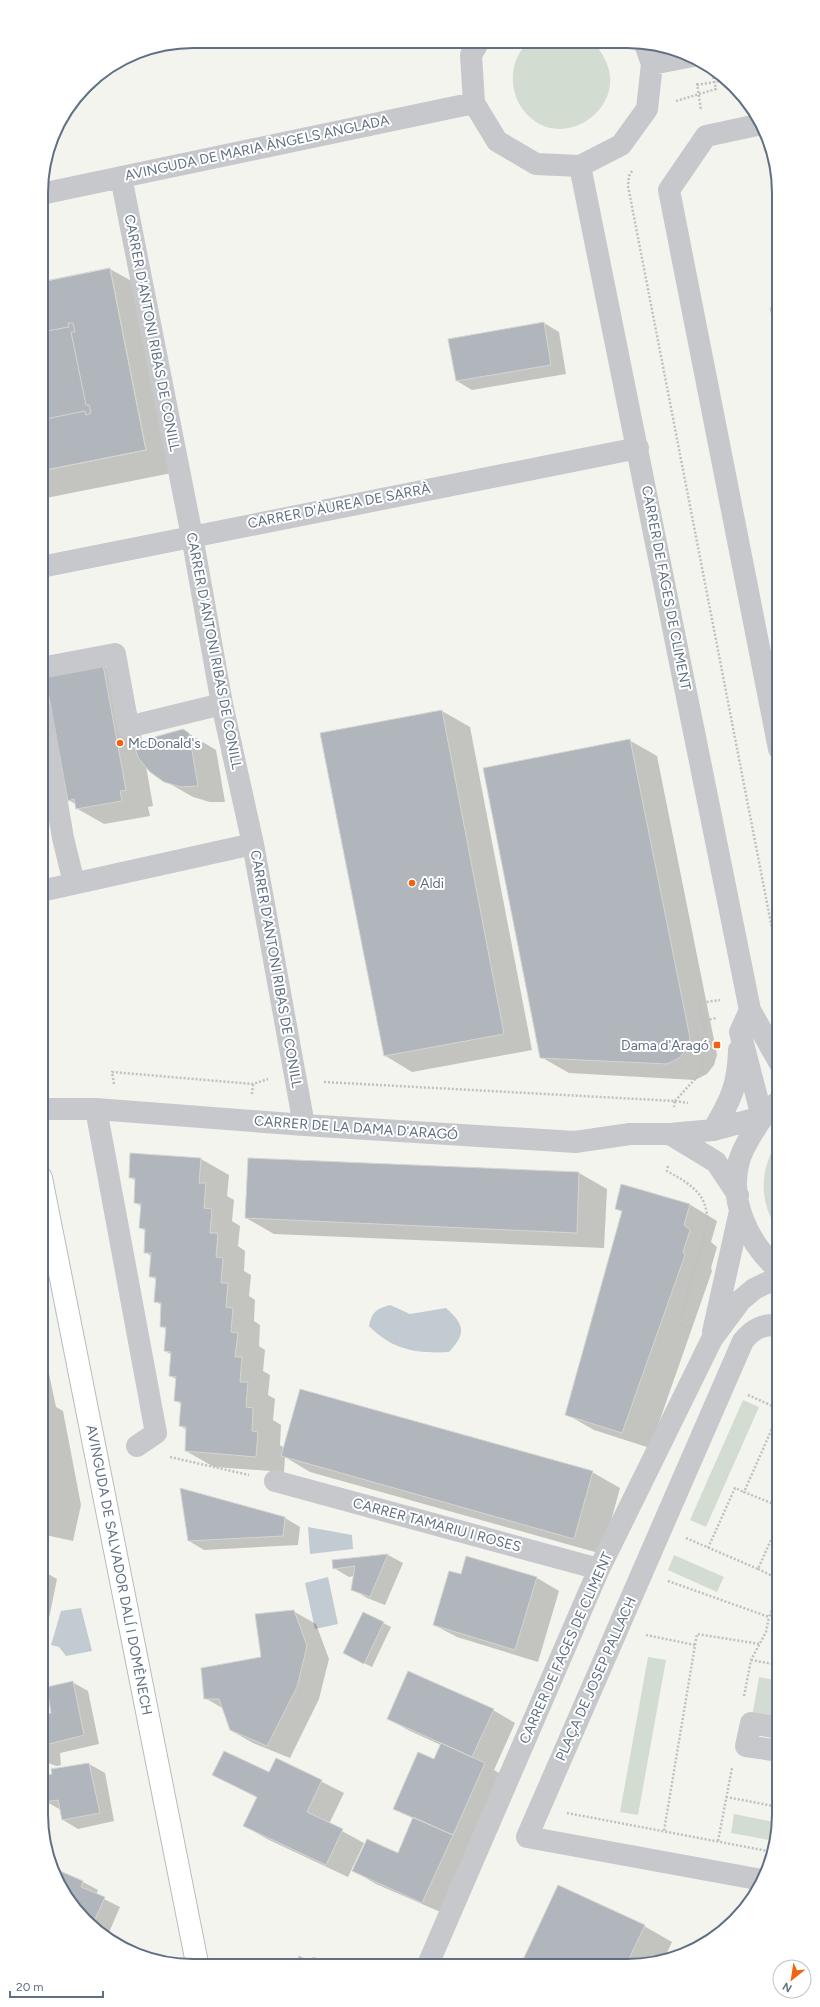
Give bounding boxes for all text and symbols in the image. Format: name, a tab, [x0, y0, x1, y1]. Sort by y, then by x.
street label: AVINGUDA DE MARIA ÀNGELS ANGLADA	[123, 112, 391, 184]
street label: CARRER D'ANTONI RIBAS DE CONILL	[121, 213, 183, 454]
street label: CARRER D'ÀUREA DE SARRÀ	[246, 480, 432, 532]
street label: CARRER DE FAGES DE CLIMENT	[638, 484, 694, 692]
street label: CARRER D'ANTONI RIBAS DE CONILL	[183, 531, 245, 772]
place label: McDonald's	[128, 735, 201, 752]
marker: McDonald's	[115, 738, 125, 748]
street label: CARRER D'ANTONI RIBAS DE CONILL	[247, 849, 305, 1090]
place label: Aldi	[420, 875, 444, 892]
marker: Aldi	[407, 878, 417, 888]
place label: Dama d'Aragó	[621, 1037, 709, 1054]
marker: Dama d'Aragó	[712, 1040, 722, 1050]
street label: CARRER DE LA DAMA D'ARAGÓ	[253, 1112, 459, 1144]
street label: AVINGUDA DE SALVADOR DALÍ I DOMÈNECH	[82, 1423, 156, 1717]
street label: CARRER TAMARIU I ROSES	[351, 1494, 523, 1556]
street label: CARRER DE FAGES DE CLIMENT	[516, 1549, 616, 1746]
street label: PLAÇA DE JOSEP PALLACH	[552, 1594, 640, 1764]
north arrow	[772, 1959, 812, 1999]
scale bar	[10, 1973, 103, 1999]
text: N	[780, 1979, 794, 1995]
text: 20 m	[16, 1980, 44, 1994]

